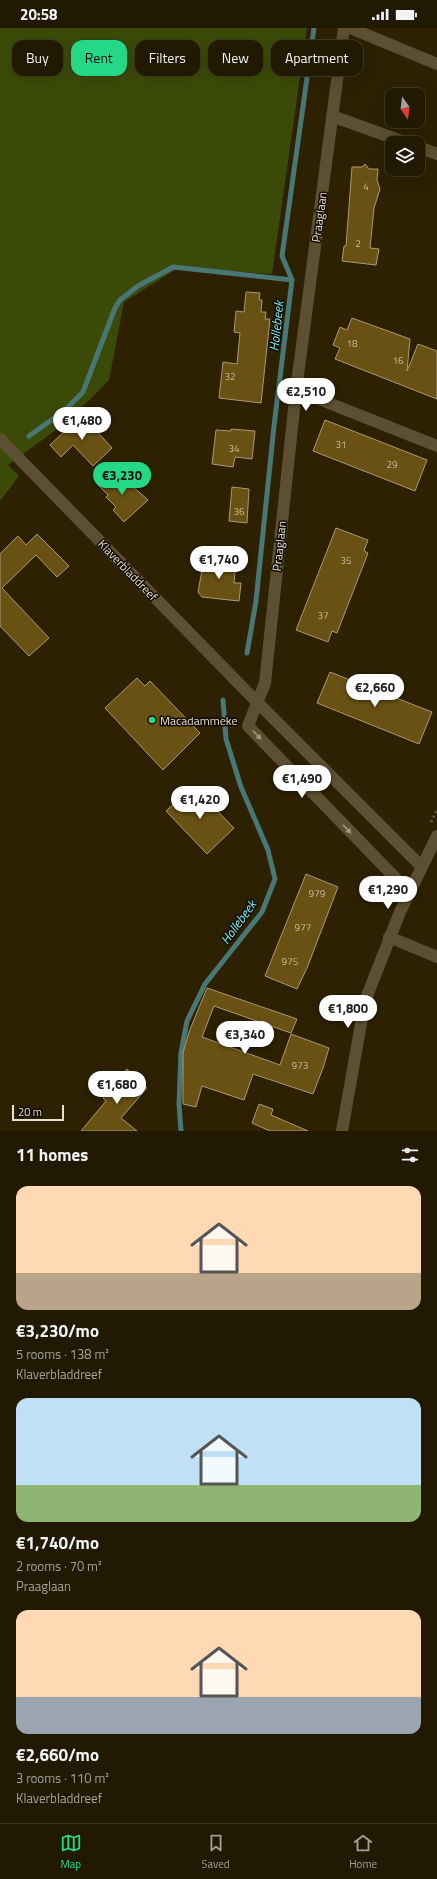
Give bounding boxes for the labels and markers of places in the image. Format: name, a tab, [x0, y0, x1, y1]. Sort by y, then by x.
pin: €2,510	[273, 378, 339, 412]
pin: €1,480	[49, 407, 115, 441]
pin: €3,230	[89, 462, 155, 496]
pin: €1,740	[186, 546, 252, 580]
pin: €2,660	[342, 674, 408, 708]
place label: Macadammeke	[160, 711, 237, 730]
marker: Macadammeke	[147, 715, 157, 725]
pin: €1,490	[269, 765, 335, 799]
pin: €1,420	[167, 786, 233, 820]
pin: €1,290	[355, 876, 421, 910]
pin: €1,800	[315, 995, 381, 1029]
pin: €3,340	[212, 1021, 278, 1055]
pin: €1,680	[84, 1071, 150, 1105]

